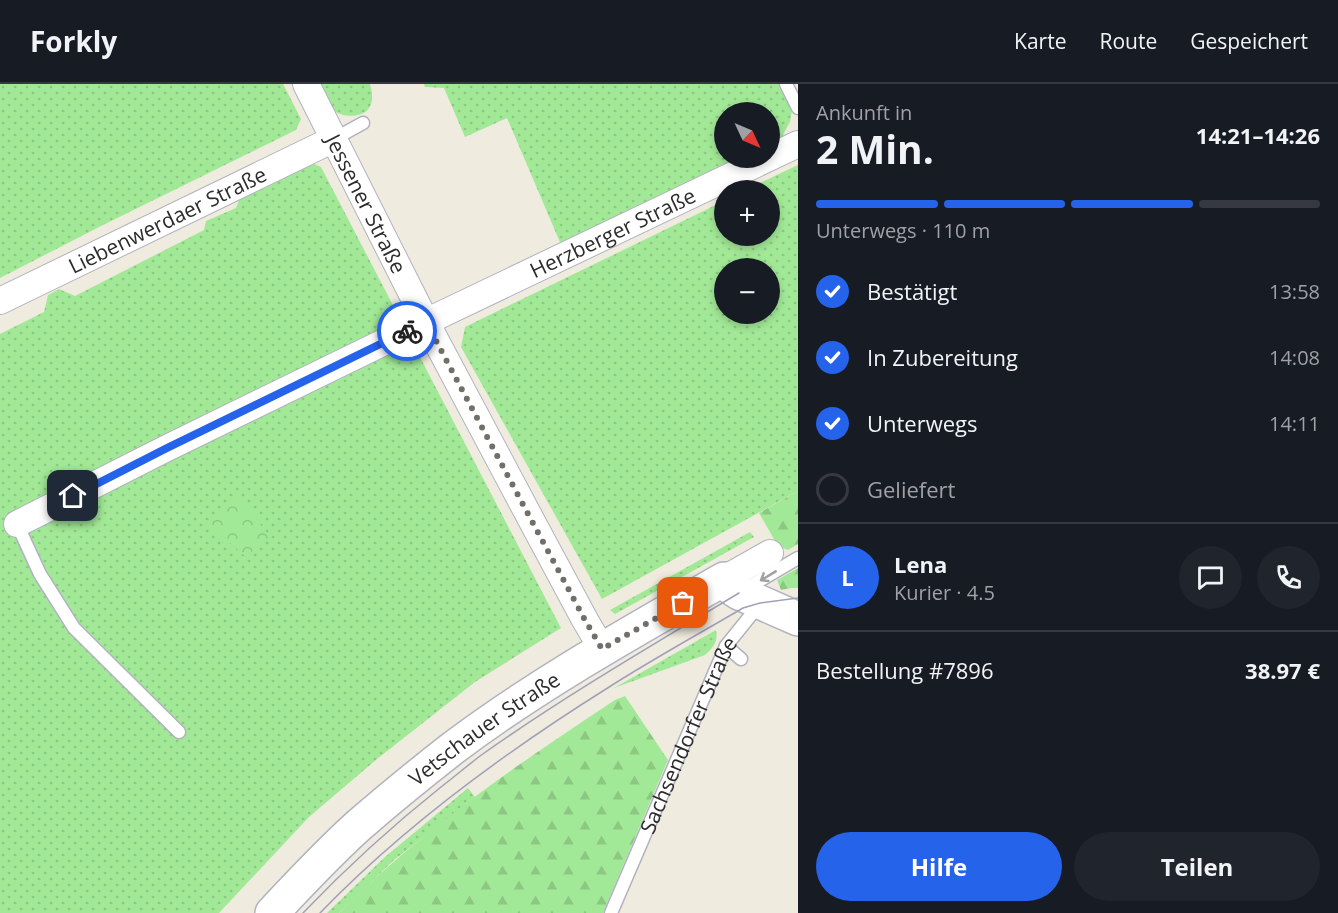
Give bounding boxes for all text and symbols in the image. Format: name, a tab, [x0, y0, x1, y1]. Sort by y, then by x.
text: Forkly	[30, 22, 117, 60]
text: Karte	[1014, 27, 1066, 55]
text: Route	[1099, 27, 1157, 55]
text: Gespeichert	[1190, 27, 1308, 55]
text: Ankunft in	[816, 99, 912, 126]
north arrow	[714, 102, 780, 168]
map controls	[714, 102, 780, 324]
text: 14:21–14:26	[1196, 120, 1320, 150]
text: 2 Min.	[816, 122, 934, 175]
street label: Jessener Straße	[319, 128, 413, 278]
street label: Liebenwerdaer Straße	[64, 160, 271, 280]
button: +	[714, 180, 780, 246]
street label: Herzberger Straße	[525, 181, 700, 284]
text: Unterwegs · 110 m	[816, 217, 990, 244]
button: −	[714, 258, 780, 324]
icon: check	[816, 275, 849, 308]
text: Bestätigt	[867, 276, 957, 306]
text: 13:58	[1269, 278, 1320, 305]
courier	[377, 301, 437, 361]
icon: bike	[391, 315, 424, 348]
icon: check	[816, 341, 849, 374]
text: In Zubereitung	[867, 342, 1018, 372]
text: 14:08	[1269, 344, 1320, 371]
icon: check	[816, 407, 849, 440]
text: Unterwegs	[867, 408, 978, 438]
text: 14:11	[1269, 410, 1320, 437]
pin	[47, 470, 98, 521]
text: Geliefert	[867, 474, 955, 504]
icon: home	[56, 479, 89, 512]
button: chat	[1179, 546, 1242, 609]
button: phone	[1257, 546, 1320, 609]
text: Lena	[894, 549, 947, 579]
text: L	[841, 562, 854, 592]
one-way arrow	[760, 570, 777, 582]
pin	[657, 577, 708, 628]
text: Kurier · 4.5	[894, 579, 995, 606]
icon: bag	[666, 586, 699, 619]
street label: Sachsendorfer Straße	[633, 630, 743, 838]
text: Bestellung #7896	[816, 655, 994, 685]
text: 38.97 €	[1245, 655, 1320, 685]
street label: Vetschauer Straße	[403, 665, 565, 792]
button: Hilfe	[816, 832, 1062, 901]
button: Teilen	[1074, 832, 1320, 901]

